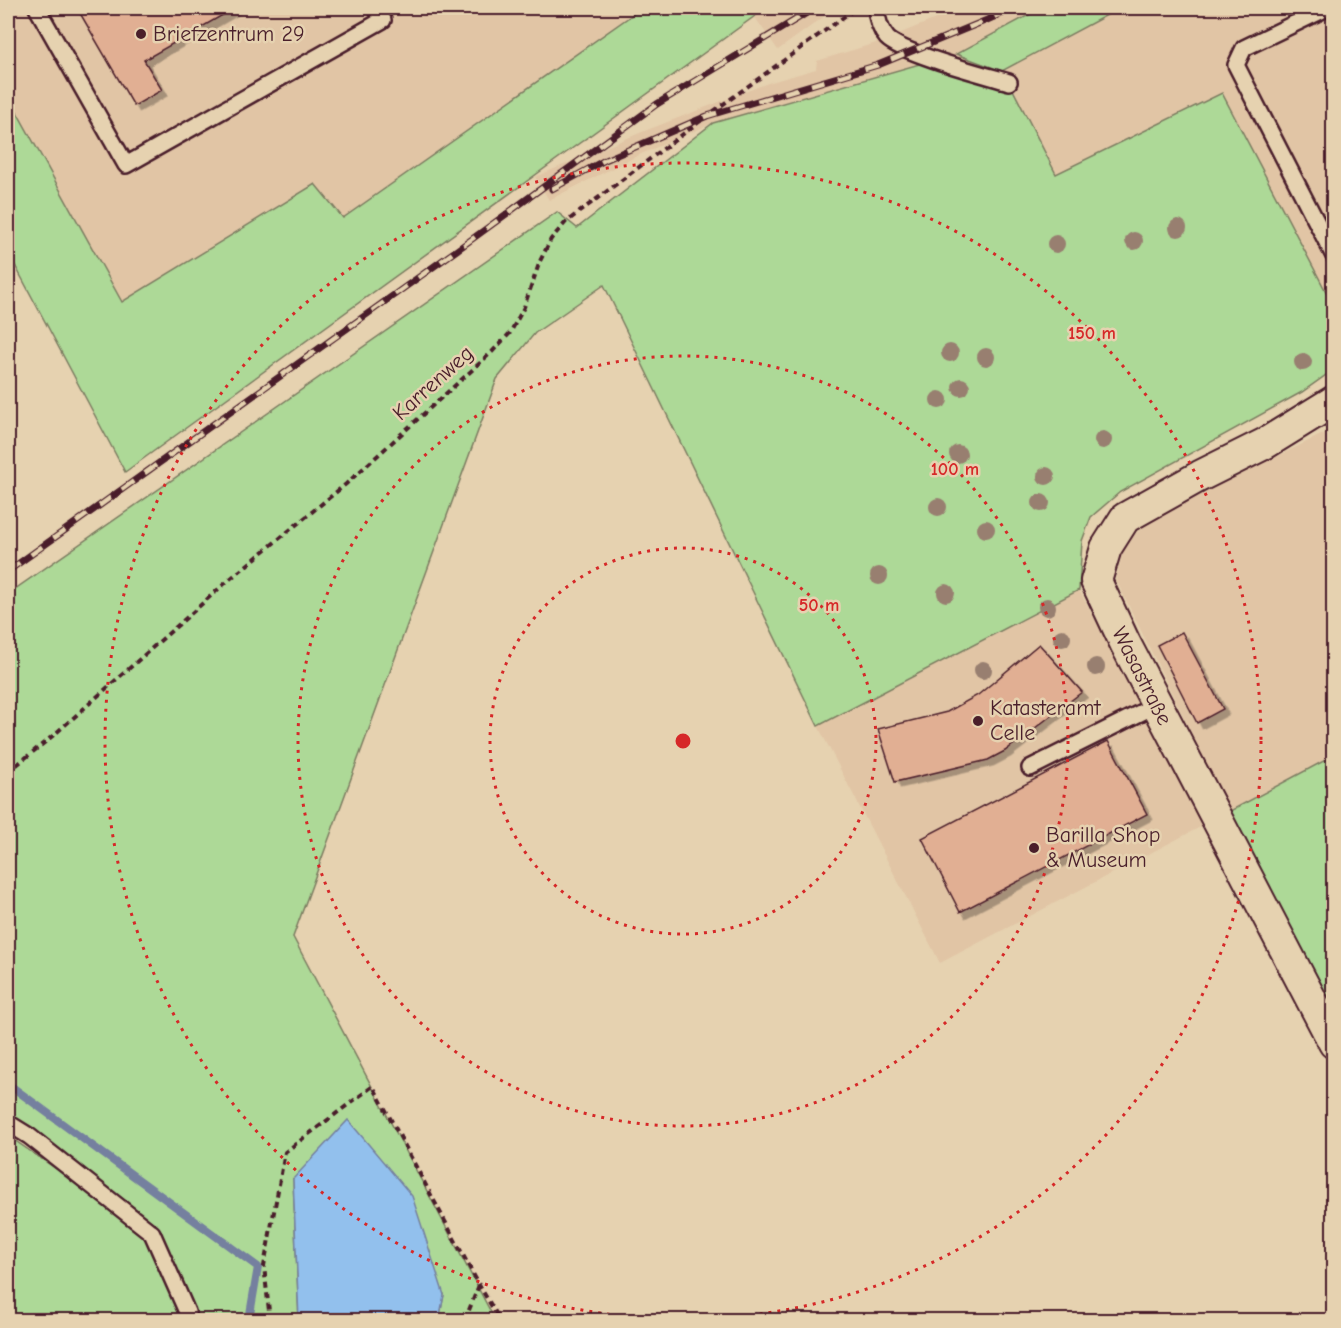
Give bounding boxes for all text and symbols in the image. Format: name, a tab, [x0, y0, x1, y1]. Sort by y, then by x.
place label: Briefzentrum 29	[153, 21, 305, 47]
marker: Briefzentrum 29	[134, 27, 148, 41]
text: 150 m	[1068, 323, 1116, 344]
street label: Karrenweg	[387, 340, 479, 426]
text: 100 m	[931, 459, 979, 480]
text: 50 m	[799, 595, 839, 616]
street label: Wasastraße	[1106, 622, 1178, 730]
place label: Katasteramt Celle	[990, 695, 1101, 746]
marker: Katasteramt Celle	[971, 714, 985, 728]
centre of rings	[673, 731, 693, 751]
place label: Barilla Shop & Museum	[1046, 822, 1160, 873]
marker: Barilla Shop & Museum	[1027, 841, 1041, 855]

